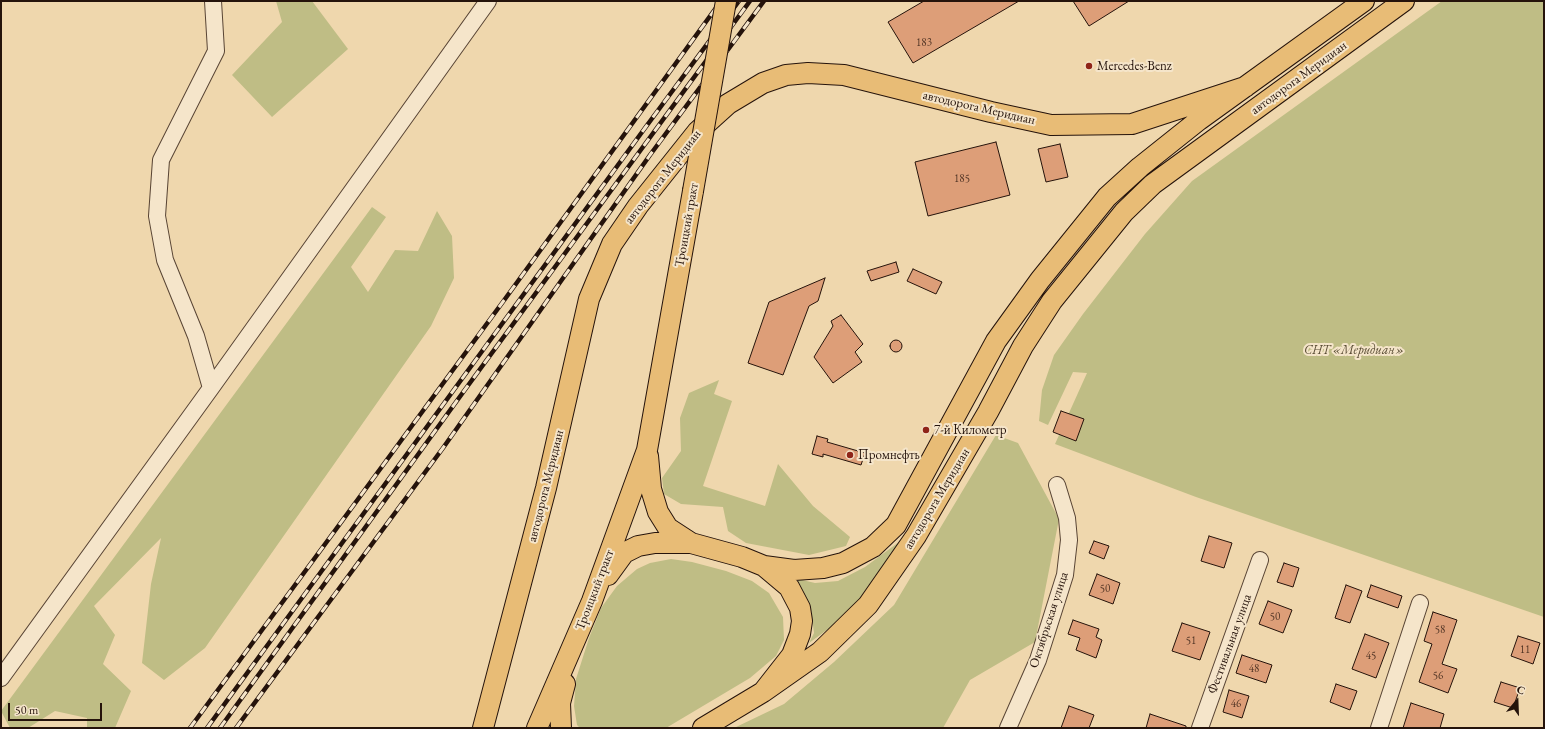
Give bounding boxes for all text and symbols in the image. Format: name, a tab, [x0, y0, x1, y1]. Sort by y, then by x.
house number: 183	[916, 36, 932, 50]
street label: автодорога Меридиан	[1248, 38, 1350, 118]
place label: Mercedes-Benz	[1097, 58, 1172, 74]
marker: Mercedes-Benz	[1084, 61, 1094, 71]
street label: автодорога Меридиан	[921, 87, 1037, 129]
street label: автодорога Меридиан	[621, 127, 705, 227]
house number: 185	[954, 172, 970, 186]
street label: Троицкий тракт	[672, 182, 702, 268]
park label: СНТ «Меридиан»	[1304, 342, 1404, 358]
place label: 7-й Километр	[934, 422, 1007, 438]
marker: 7-й Километр	[921, 425, 931, 435]
street label: автодорога Меридиан	[525, 428, 567, 544]
street label: автодорога Меридиан	[901, 446, 973, 552]
place label: Промнефть	[858, 447, 920, 463]
marker: Промнефть	[845, 450, 855, 460]
street label: Троицкий тракт	[572, 547, 618, 633]
street label: Октябрьская улица	[1026, 570, 1072, 670]
house number: 50	[1100, 582, 1110, 596]
street label: Фестивальная улица	[1205, 592, 1255, 696]
house number: 50	[1270, 610, 1280, 624]
house number: 58	[1435, 623, 1445, 637]
house number: 51	[1186, 634, 1196, 648]
house number: 11	[1520, 643, 1530, 657]
house number: 45	[1366, 649, 1376, 663]
house number: 48	[1249, 662, 1259, 676]
house number: 56	[1433, 669, 1443, 683]
north arrow	[1497, 681, 1537, 721]
text: С	[1515, 682, 1527, 698]
scale bar	[10, 695, 104, 721]
house number: 46	[1231, 697, 1241, 711]
text: 50 m	[15, 702, 38, 718]

